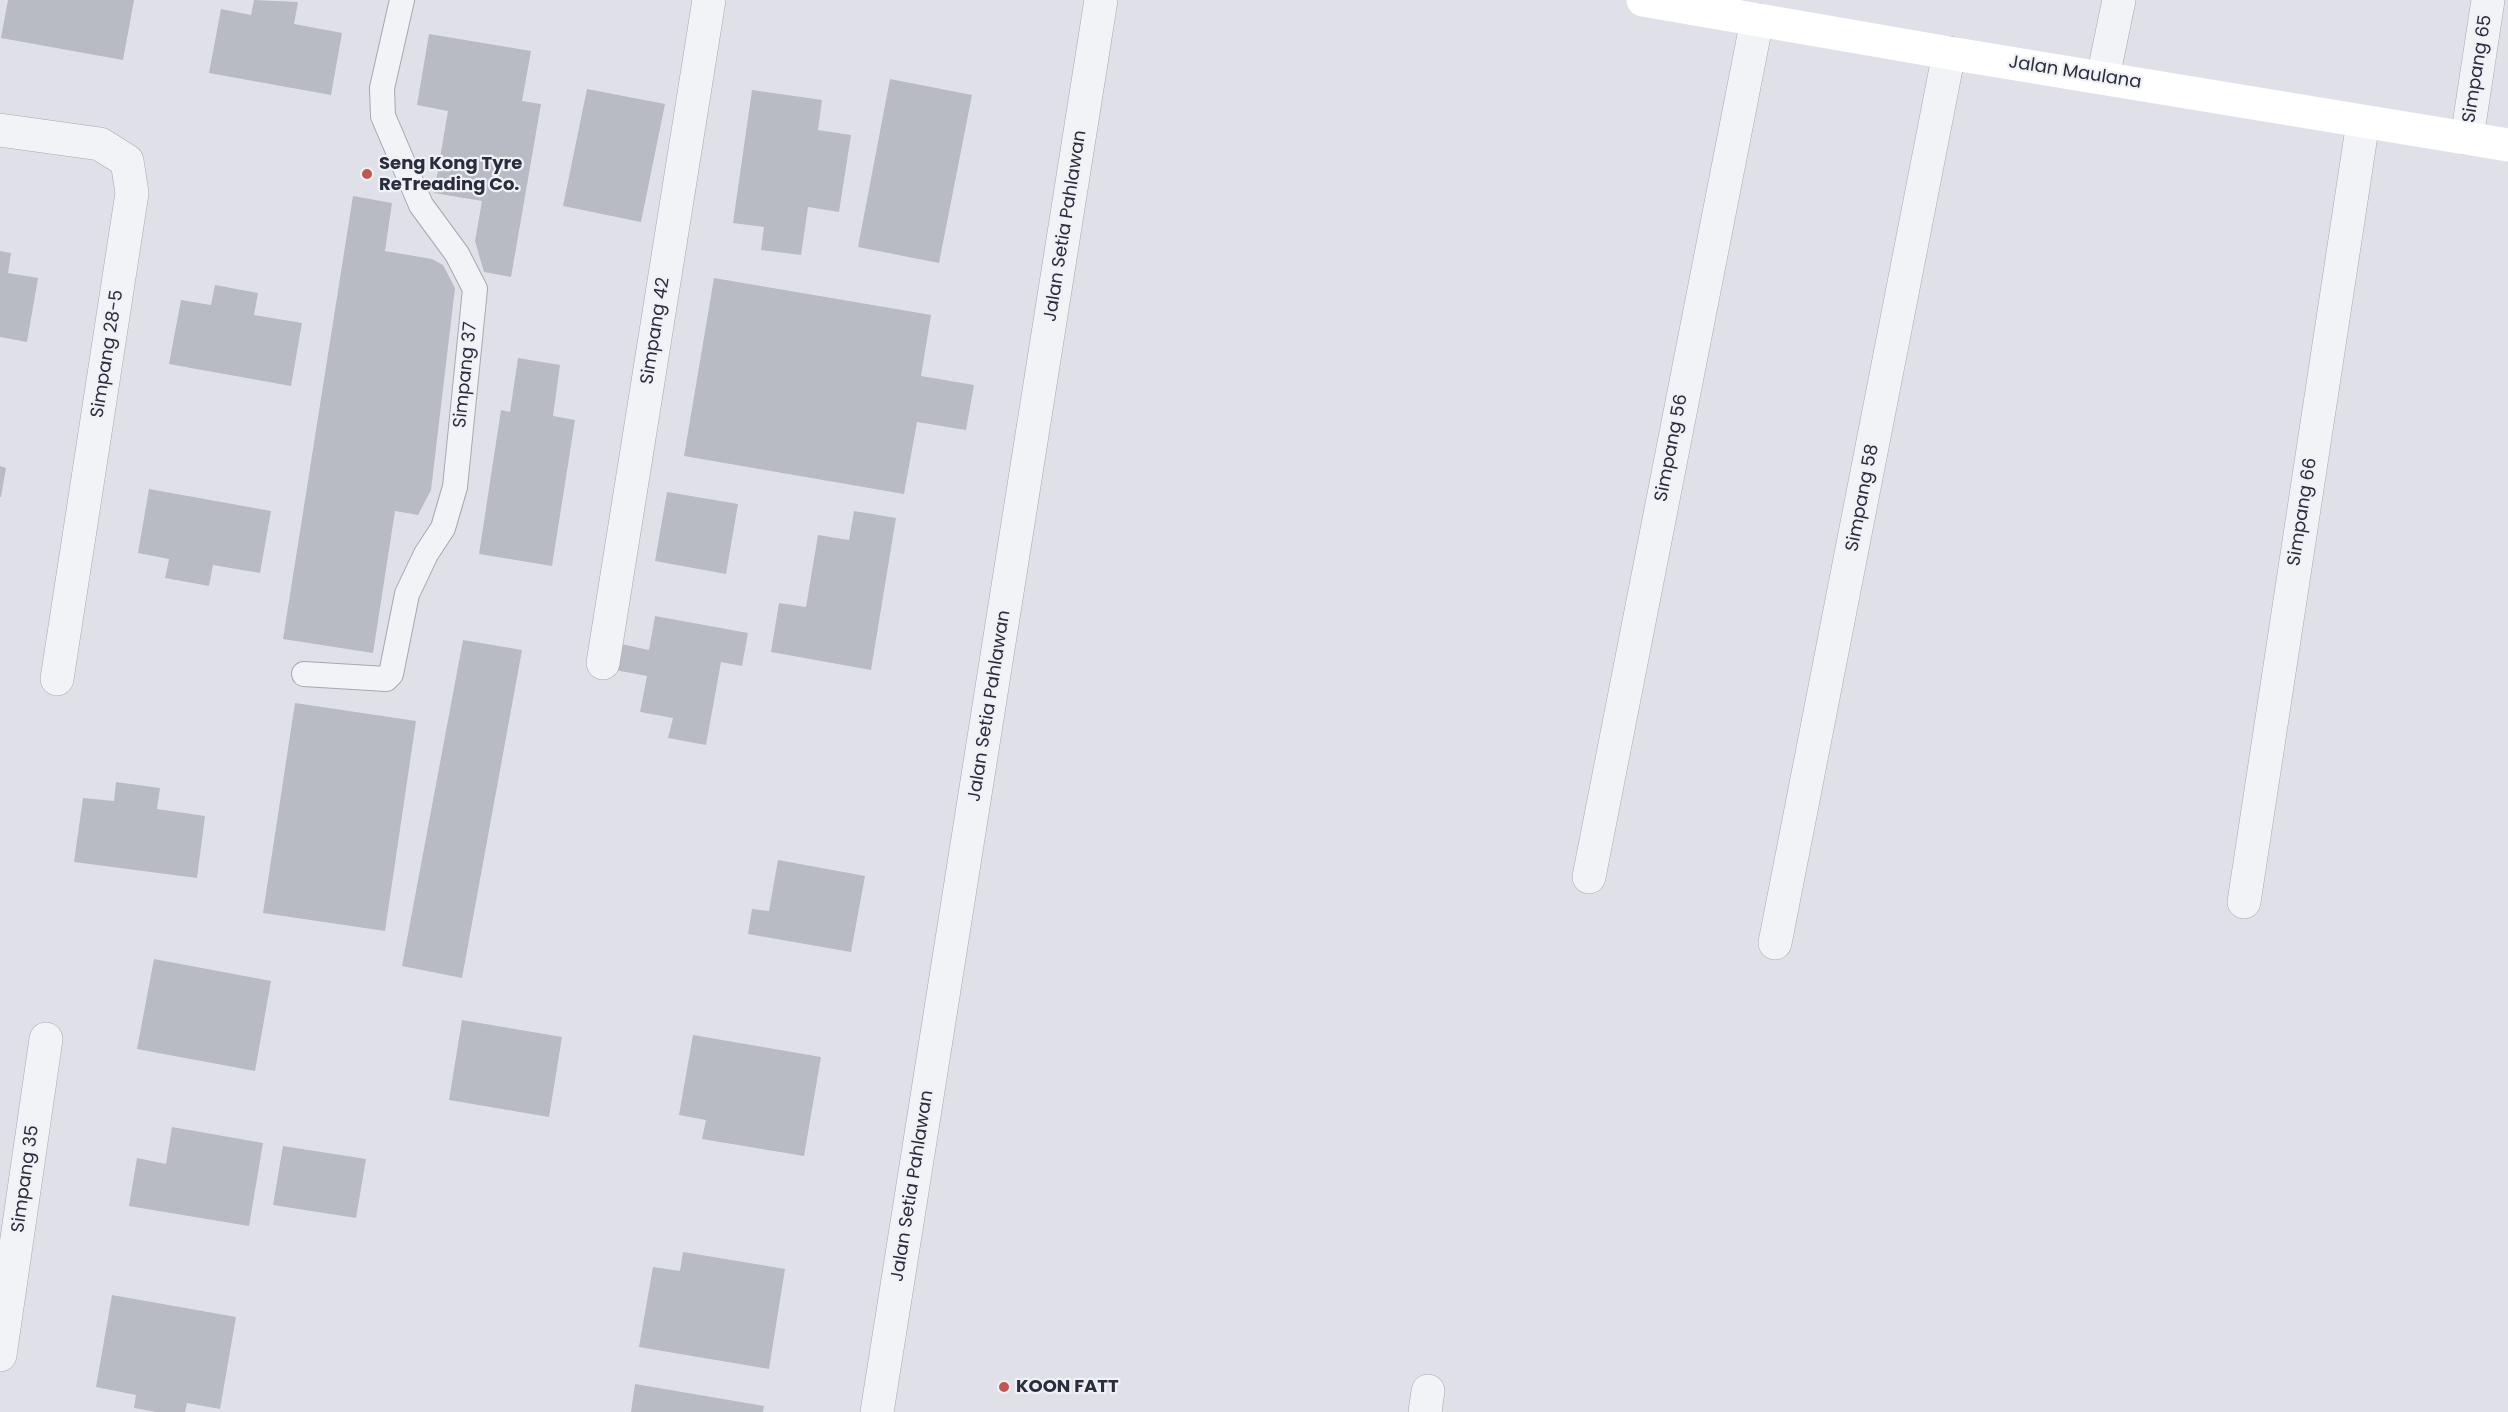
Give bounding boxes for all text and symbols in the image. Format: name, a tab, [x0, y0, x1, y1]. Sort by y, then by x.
street label: Simpang 65	[2459, 13, 2497, 125]
street label: Jalan Maulana	[2007, 52, 2143, 94]
street label: Jalan Setia Pahlawan	[1040, 129, 1092, 323]
place label: Seng Kong Tyre ReTreading Co.	[379, 153, 522, 195]
marker: Seng Kong Tyre ReTreading Co.	[360, 167, 374, 181]
street label: Simpang 42	[637, 276, 675, 386]
street label: Simpang 28-5	[87, 288, 129, 420]
street label: Simpang 37	[450, 321, 482, 429]
street label: Simpang 56	[1651, 392, 1693, 504]
street label: Simpang 58	[1842, 442, 1884, 554]
street label: Simpang 66	[2284, 456, 2322, 568]
street label: Jalan Setia Pahlawan	[964, 609, 1016, 803]
street label: Jalan Setia Pahlawan	[887, 1089, 939, 1283]
street label: Simpang 35	[8, 1124, 44, 1234]
place label: KOON FATT	[1016, 1376, 1119, 1398]
marker: KOON FATT	[997, 1380, 1011, 1394]

